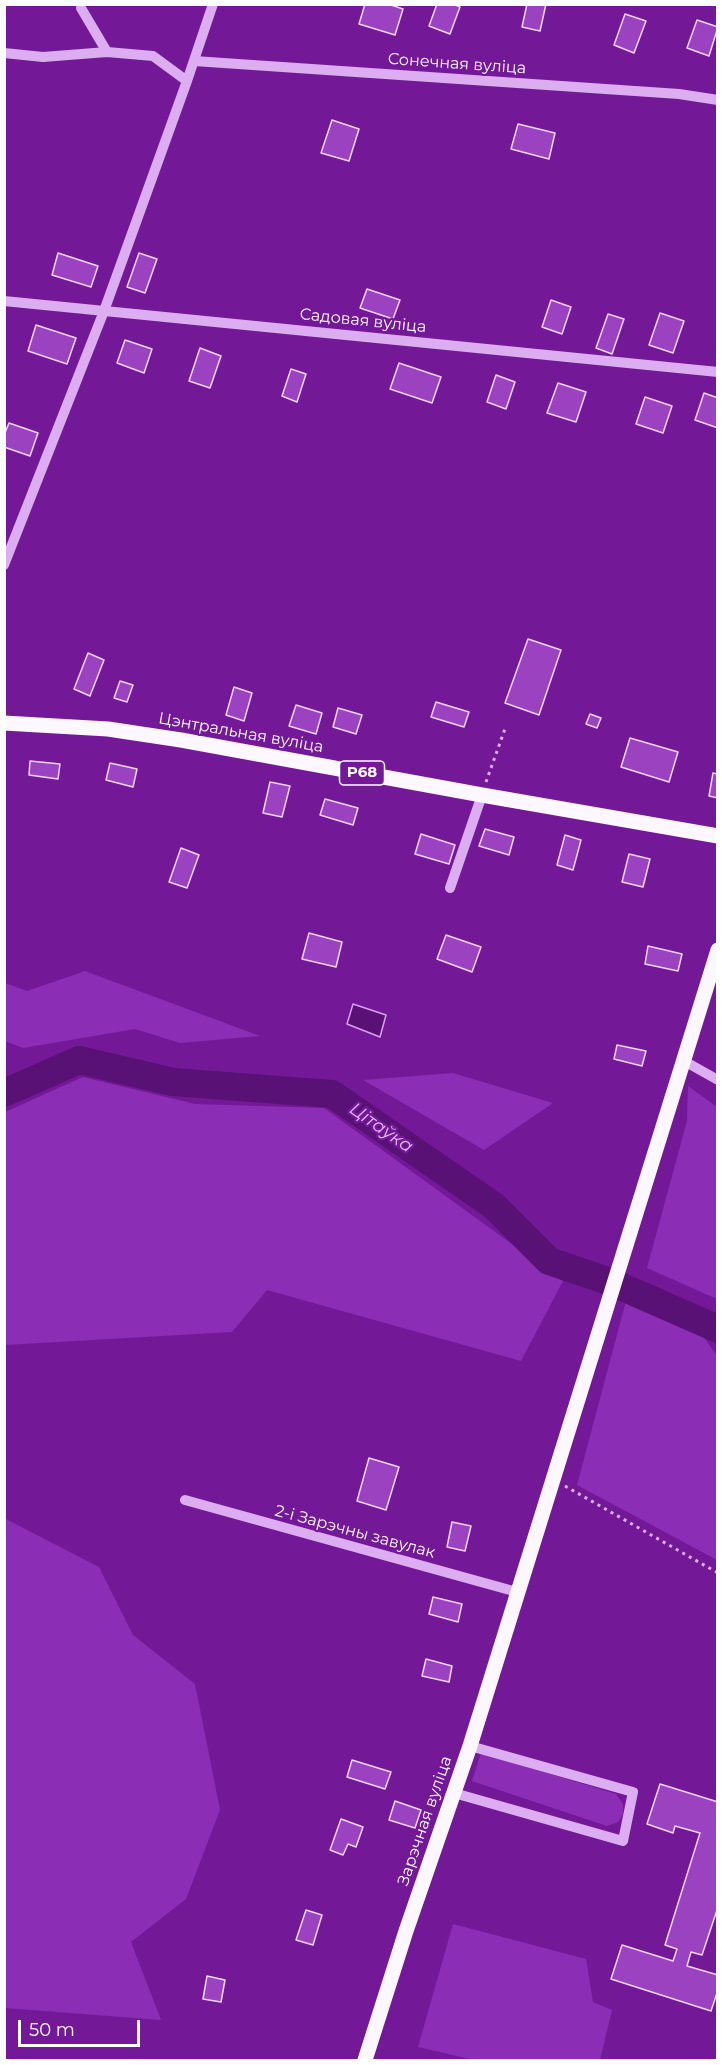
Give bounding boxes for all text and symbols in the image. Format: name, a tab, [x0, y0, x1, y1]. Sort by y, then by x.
street label: Сонечная вуліца	[387, 50, 527, 78]
street label: Садовая вуліца	[299, 305, 427, 337]
street label: Цэнтральная вуліца	[157, 709, 325, 757]
road number: Р68	[340, 761, 385, 785]
water label: Цітаўка	[345, 1098, 417, 1158]
street label: 2-і Зарэчны завулак	[273, 1501, 437, 1563]
street label: Зарэчная вуліца	[394, 1754, 456, 1888]
scale bar	[21, 2008, 142, 2046]
text: 50 m	[29, 2019, 75, 2041]

